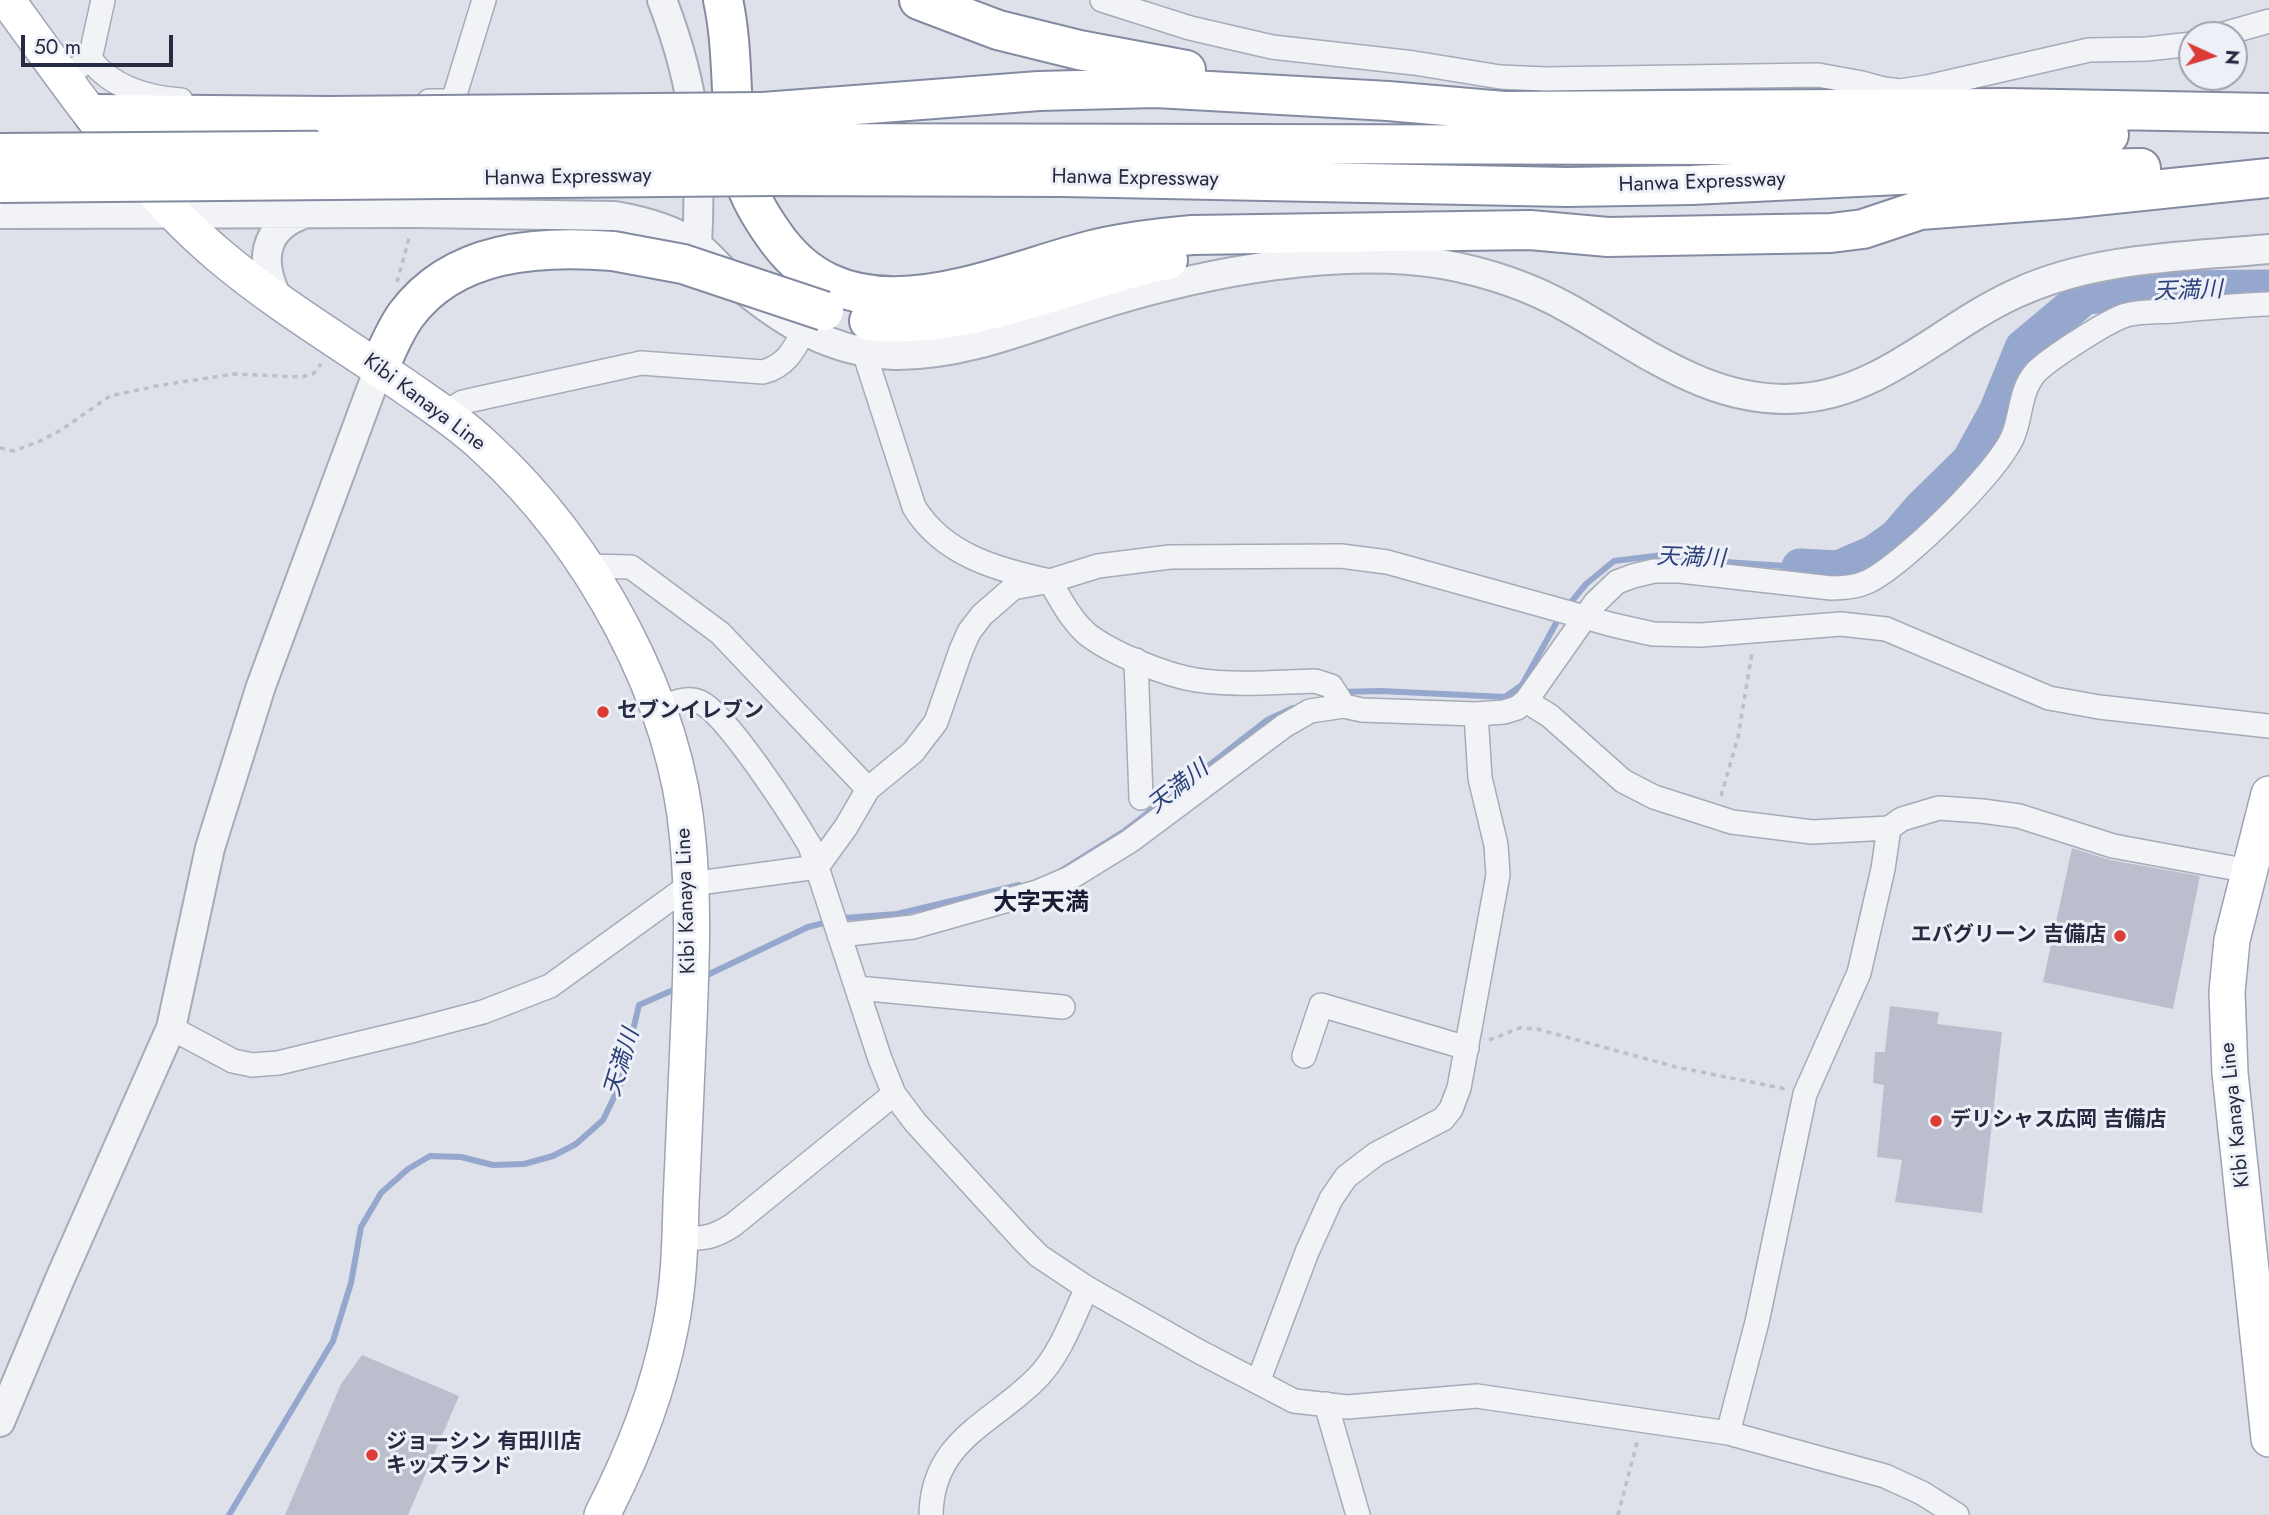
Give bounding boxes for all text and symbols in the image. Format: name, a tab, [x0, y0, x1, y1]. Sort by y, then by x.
scale bar	[24, 21, 177, 65]
north arrow	[2178, 21, 2248, 91]
text: 50 m	[34, 32, 81, 62]
text: N	[2218, 49, 2246, 66]
street label: Hanwa Expressway	[484, 164, 652, 192]
street label: Hanwa Expressway	[1051, 165, 1219, 193]
street label: Hanwa Expressway	[1618, 167, 1786, 199]
water label: 天満川	[2153, 277, 2223, 307]
street label: Kibi Kanaya Line	[358, 349, 490, 457]
water label: 天満川	[1656, 544, 1726, 574]
place label: セブンイレブン	[617, 699, 764, 725]
marker: セブンイレブン	[595, 704, 611, 720]
water label: 天満川	[1143, 756, 1215, 820]
street label: Kibi Kanaya Line	[672, 827, 702, 975]
district label: 大字天満	[993, 890, 1089, 918]
place label: エバグリーン 吉備店	[1911, 923, 2106, 949]
marker: エバグリーン 吉備店	[2112, 928, 2128, 944]
water label: 天満川	[600, 1026, 646, 1100]
street label: Kibi Kanaya Line	[2216, 1041, 2256, 1189]
place label: デリシャス広岡 吉備店	[1950, 1108, 2166, 1134]
marker: デリシャス広岡 吉備店	[1928, 1113, 1944, 1129]
place label: ジョーシン 有田川店 キッズランド	[386, 1430, 581, 1480]
marker: ジョーシン 有田川店 キッズランド	[364, 1447, 380, 1463]

